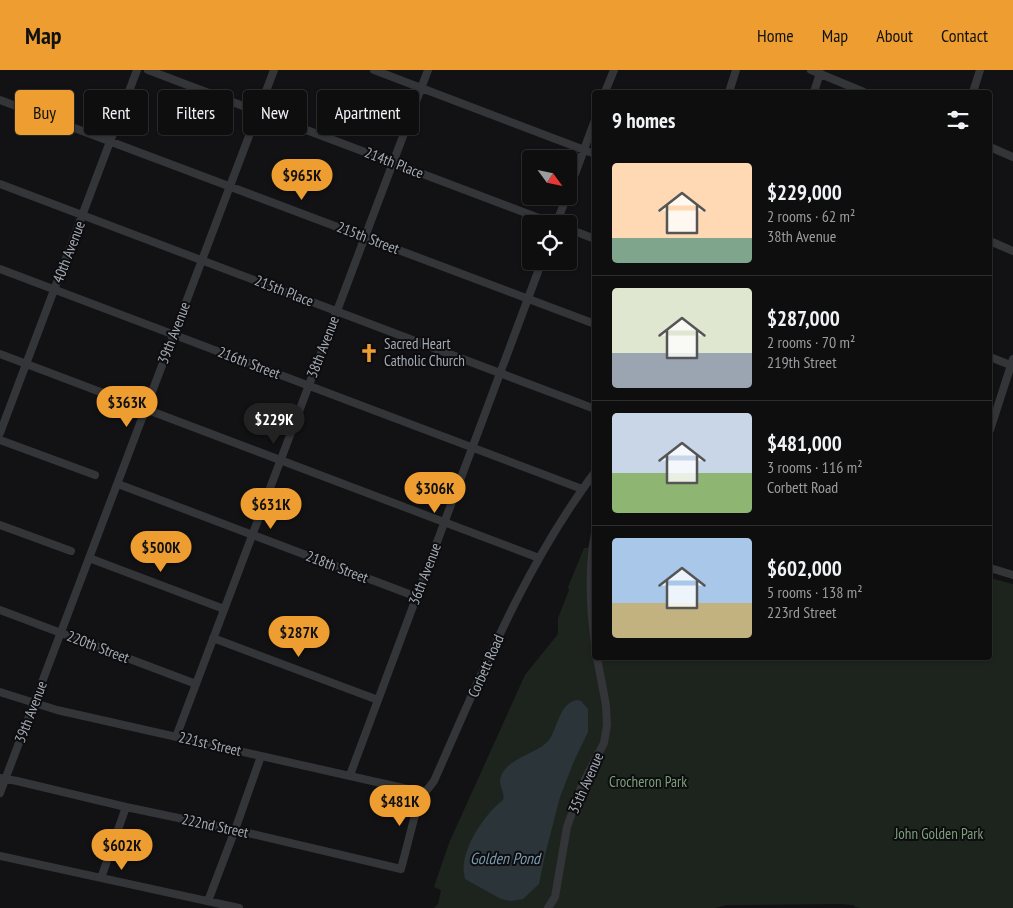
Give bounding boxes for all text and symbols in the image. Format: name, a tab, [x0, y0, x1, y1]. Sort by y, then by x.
text: Map	[25, 20, 62, 51]
text: Home	[757, 24, 794, 47]
text: Map	[822, 24, 848, 47]
text: About	[876, 24, 913, 47]
text: Contact	[941, 24, 988, 47]
chip: Buy	[15, 90, 74, 135]
chip: Rent	[84, 90, 148, 135]
chip: Filters	[158, 90, 233, 135]
chip: New	[243, 90, 307, 135]
chip: Apartment	[317, 90, 419, 135]
icon: filters	[944, 106, 972, 134]
text: 9 homes	[612, 107, 675, 134]
street label: 214th Place	[362, 143, 426, 182]
north arrow	[522, 150, 578, 205]
map controls	[522, 150, 577, 270]
pin: $965K	[267, 158, 337, 201]
text: $965K	[283, 165, 321, 185]
text: $229,000	[767, 179, 842, 206]
icon: home	[652, 183, 712, 243]
text: 2 rooms · 62 m²	[767, 206, 855, 226]
button: locate	[522, 215, 577, 270]
street label: 215th Street	[334, 217, 402, 258]
street label: 40th Avenue	[48, 218, 89, 286]
text: 38th Avenue	[767, 226, 836, 246]
street label: 215th Place	[252, 271, 316, 310]
street label: 39th Avenue	[153, 299, 194, 367]
text: $287,000	[767, 305, 840, 332]
icon: home	[652, 308, 712, 368]
street label: 38th Avenue	[302, 313, 343, 381]
text: 2 rooms · 70 m²	[767, 332, 855, 352]
place label: Sacred Heart Catholic Church	[384, 334, 465, 370]
street label: 216th Street	[215, 342, 283, 383]
church icon: Sacred Heart Catholic Church	[358, 342, 380, 364]
text: 219th Street	[767, 352, 837, 372]
pin: $363K	[92, 386, 162, 428]
text: $363K	[108, 392, 146, 412]
pin: $229K	[239, 402, 309, 445]
text: $229K	[255, 409, 293, 429]
text: $481,000	[767, 430, 842, 457]
icon: home	[652, 433, 712, 493]
text: 3 rooms · 116 m²	[767, 457, 863, 477]
pin: $306K	[400, 472, 470, 514]
text: Corbett Road	[767, 477, 838, 497]
text: $306K	[416, 478, 454, 498]
pin: $631K	[236, 488, 306, 530]
text: $631K	[252, 494, 290, 514]
pin: $500K	[126, 530, 196, 573]
text: $500K	[142, 537, 180, 557]
street label: 36th Avenue	[404, 540, 445, 608]
street label: 218th Street	[303, 546, 371, 587]
text: $602,000	[767, 555, 842, 582]
icon: home	[652, 558, 712, 618]
text: 5 rooms · 138 m²	[767, 582, 863, 602]
text: 223rd Street	[767, 602, 836, 622]
pin: $287K	[264, 616, 334, 658]
text: $287K	[280, 622, 318, 642]
street label: 220th Street	[64, 626, 132, 667]
street label: Corbett Road	[463, 631, 508, 700]
street label: 39th Avenue	[10, 678, 51, 746]
street label: 221st Street	[177, 727, 243, 760]
street label: 35th Avenue	[564, 749, 607, 816]
park label: Crocheron Park	[609, 772, 687, 791]
pin: $481K	[365, 784, 435, 827]
text: $481K	[381, 791, 419, 811]
street label: 222nd Street	[180, 809, 250, 842]
park label: John Golden Park	[894, 824, 983, 843]
pin: $602K	[87, 828, 157, 871]
text: $602K	[103, 835, 141, 855]
water label: Golden Pond	[470, 848, 542, 868]

